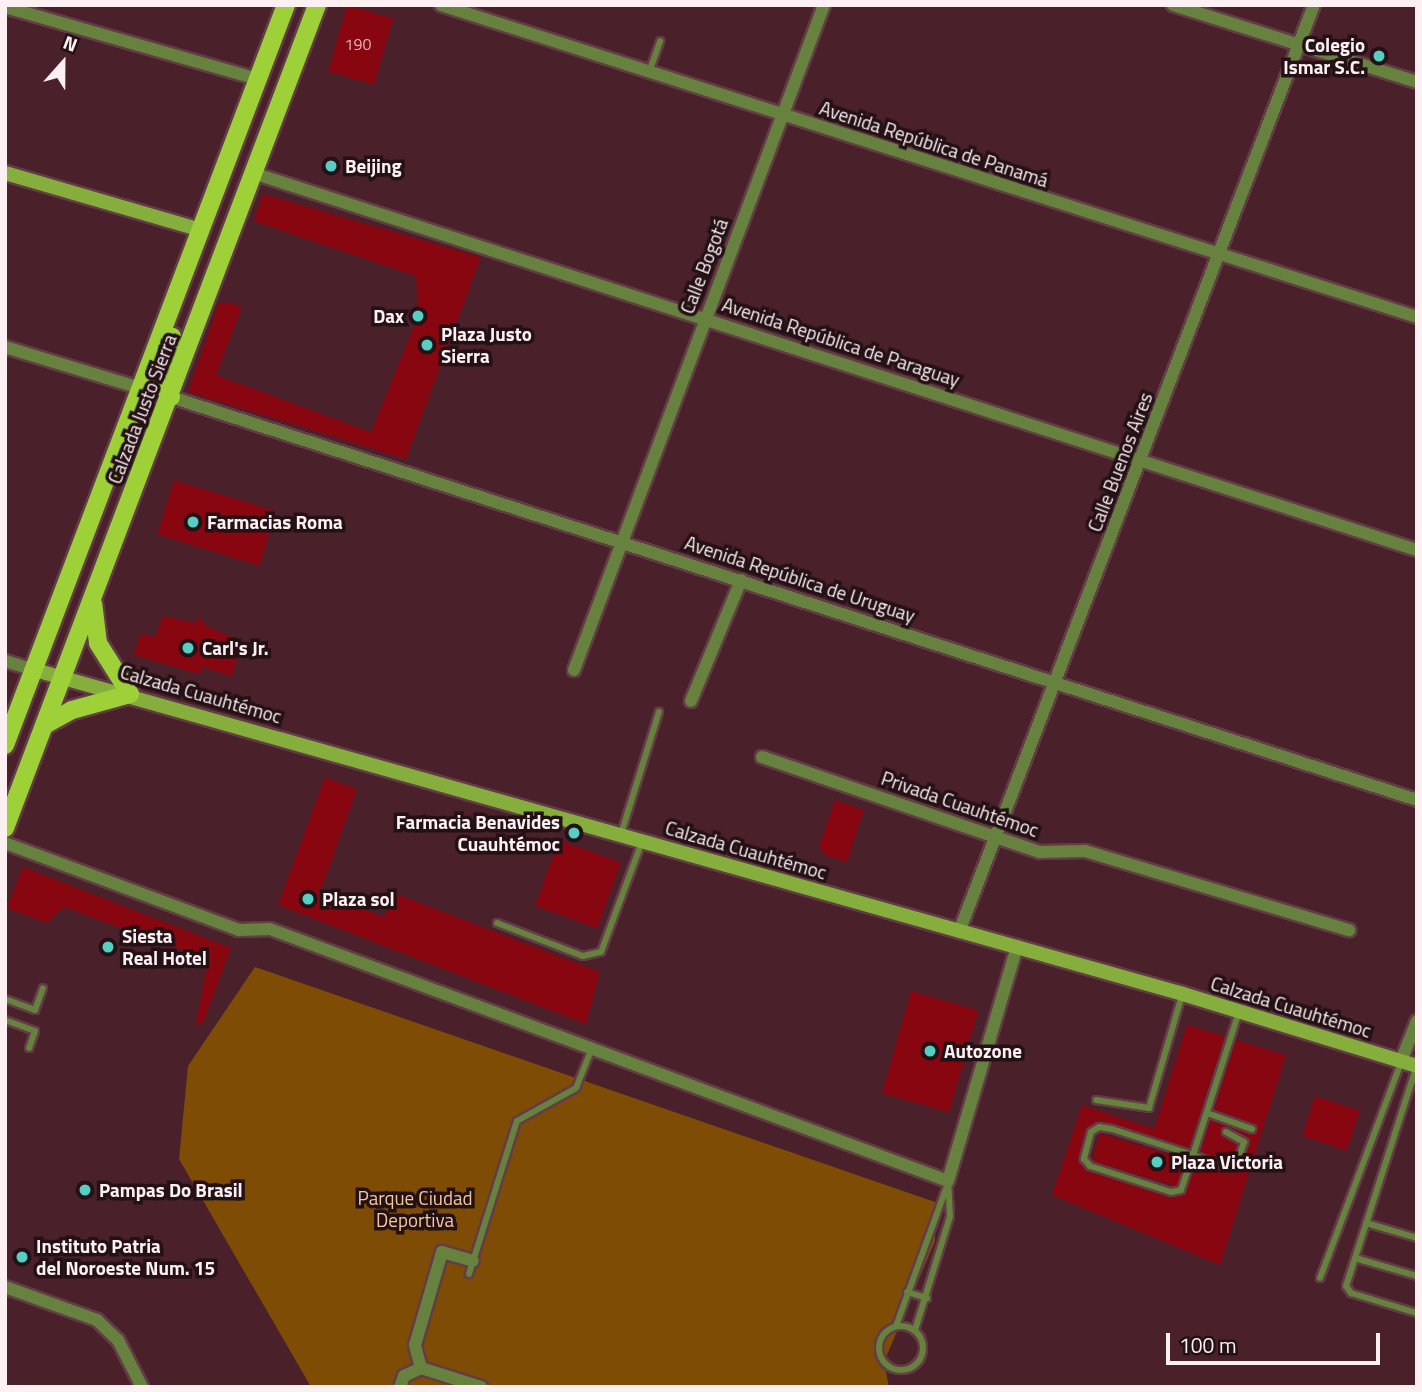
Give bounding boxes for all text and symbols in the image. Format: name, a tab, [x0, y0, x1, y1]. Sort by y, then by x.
text: N	[59, 27, 82, 59]
north arrow	[28, 28, 98, 98]
house number: 190	[345, 34, 371, 54]
place label: Colegio Ismar S.C.	[1283, 34, 1365, 78]
marker: Colegio Ismar S.C.	[1371, 48, 1387, 64]
street label: Avenida República de Panamá	[817, 96, 1051, 192]
place label: Beijing	[345, 155, 402, 177]
marker: Beijing	[323, 158, 339, 174]
street label: Calle Bogotá	[675, 215, 733, 317]
street label: Avenida República de Paraguay	[719, 293, 963, 391]
place label: Dax	[373, 305, 404, 327]
marker: Dax	[410, 308, 426, 324]
place label: Plaza Justo Sierra	[441, 323, 532, 367]
street label: Calzada Justo Sierra	[103, 331, 181, 487]
marker: Plaza Justo Sierra	[419, 337, 435, 353]
street label: Calle Buenos Aires	[1083, 389, 1157, 535]
place label: Farmacias Roma	[207, 511, 343, 533]
marker: Farmacias Roma	[185, 514, 201, 530]
street label: Avenida República de Uruguay	[682, 531, 918, 627]
place label: Carl's Jr.	[202, 637, 269, 659]
marker: Carl's Jr.	[180, 640, 196, 656]
street label: Calzada Cuauhtémoc	[118, 660, 284, 728]
street label: Privada Cuauhtémoc	[878, 766, 1042, 842]
place label: Farmacia Benavides Cuauhtémoc	[396, 811, 560, 855]
street label: Calzada Cuauhtémoc	[663, 816, 829, 884]
marker: Farmacia Benavides Cuauhtémoc	[566, 825, 582, 841]
place label: Plaza sol	[322, 888, 395, 910]
marker: Plaza sol	[300, 891, 316, 907]
place label: Siesta Real Hotel	[122, 925, 207, 969]
marker: Siesta Real Hotel	[100, 939, 116, 955]
street label: Calzada Cuauhtémoc	[1208, 972, 1374, 1042]
place label: Autozone	[944, 1040, 1022, 1062]
marker: Autozone	[922, 1043, 938, 1059]
place label: Plaza Victoria	[1171, 1151, 1283, 1173]
marker: Plaza Victoria	[1149, 1154, 1165, 1170]
place label: Pampas Do Brasil	[99, 1179, 243, 1201]
marker: Pampas Do Brasil	[77, 1182, 93, 1198]
park label: Parque Ciudad Deportiva	[357, 1187, 473, 1231]
place label: Instituto Patria del Noroeste Num. 15	[36, 1235, 215, 1279]
marker: Instituto Patria del Noroeste Num. 15	[14, 1249, 30, 1265]
scale bar	[1170, 1318, 1384, 1362]
text: 100 m	[1179, 1329, 1236, 1361]

